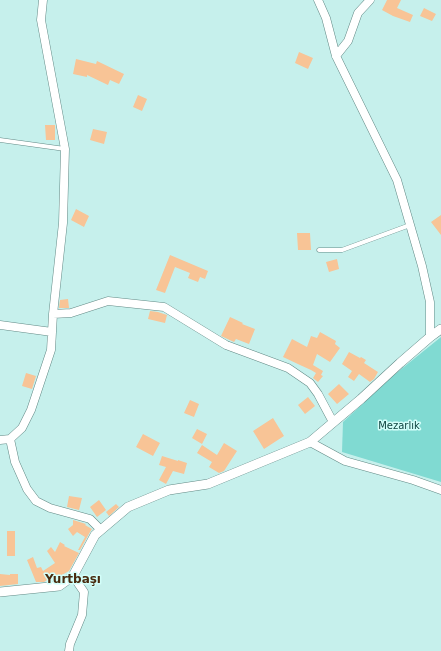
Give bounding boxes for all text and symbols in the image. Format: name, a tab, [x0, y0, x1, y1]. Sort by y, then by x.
park label: Mezarlık	[378, 420, 420, 432]
district label: Yurtbaşı	[45, 573, 101, 587]

